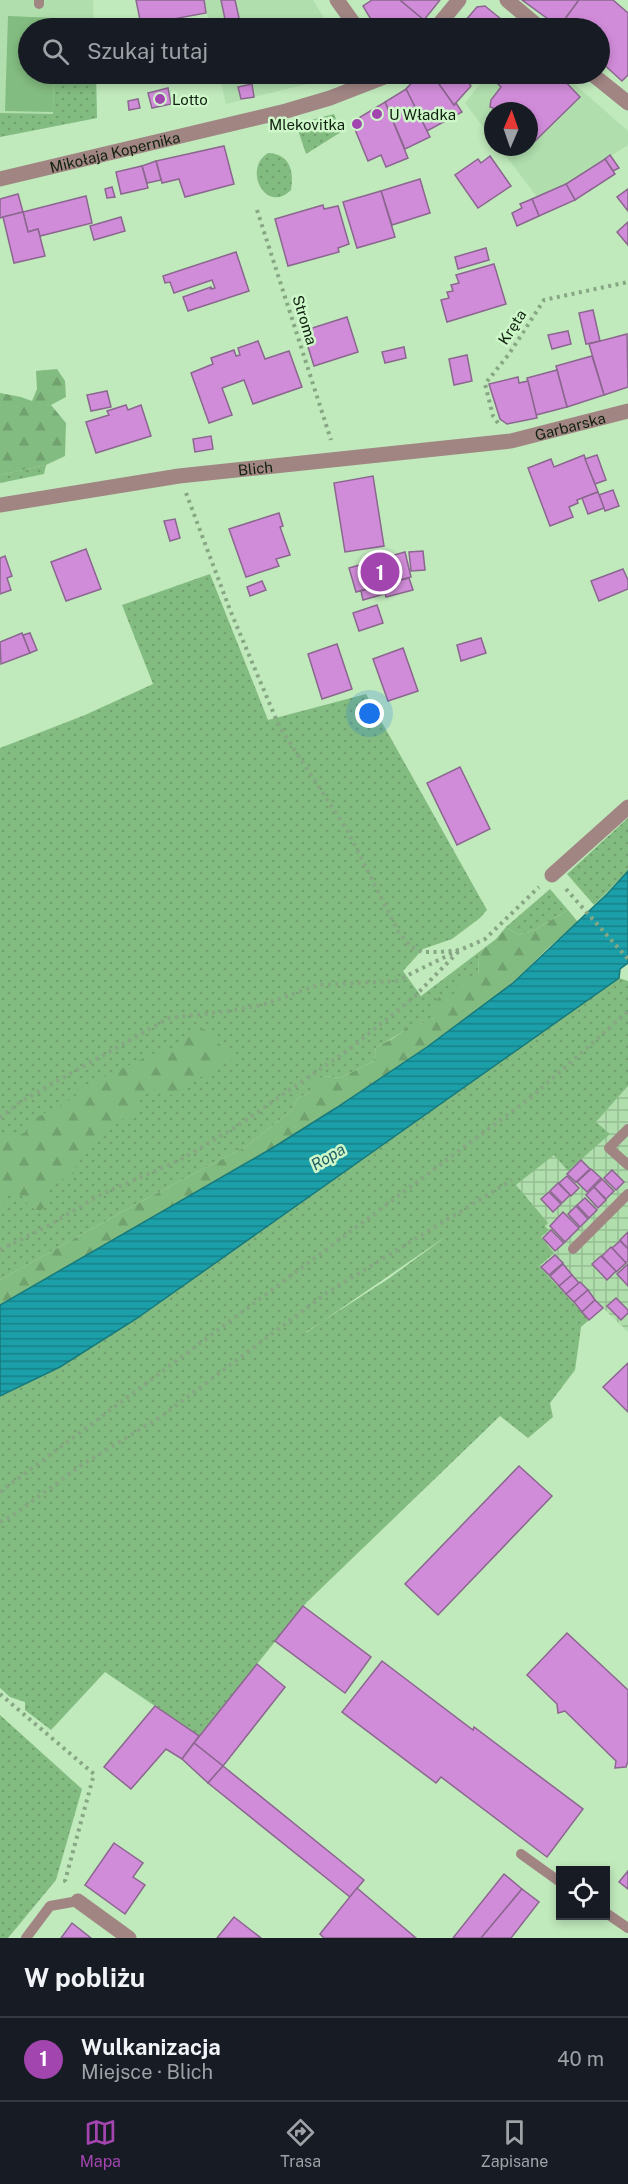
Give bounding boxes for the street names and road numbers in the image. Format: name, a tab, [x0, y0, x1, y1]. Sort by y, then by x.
street label: Mikołaja Kopernika	[48, 128, 182, 175]
street label: Stroma	[289, 293, 321, 347]
street label: Kręta	[494, 306, 530, 348]
street label: Garbarska	[533, 409, 607, 443]
street label: Blich	[237, 458, 274, 478]

